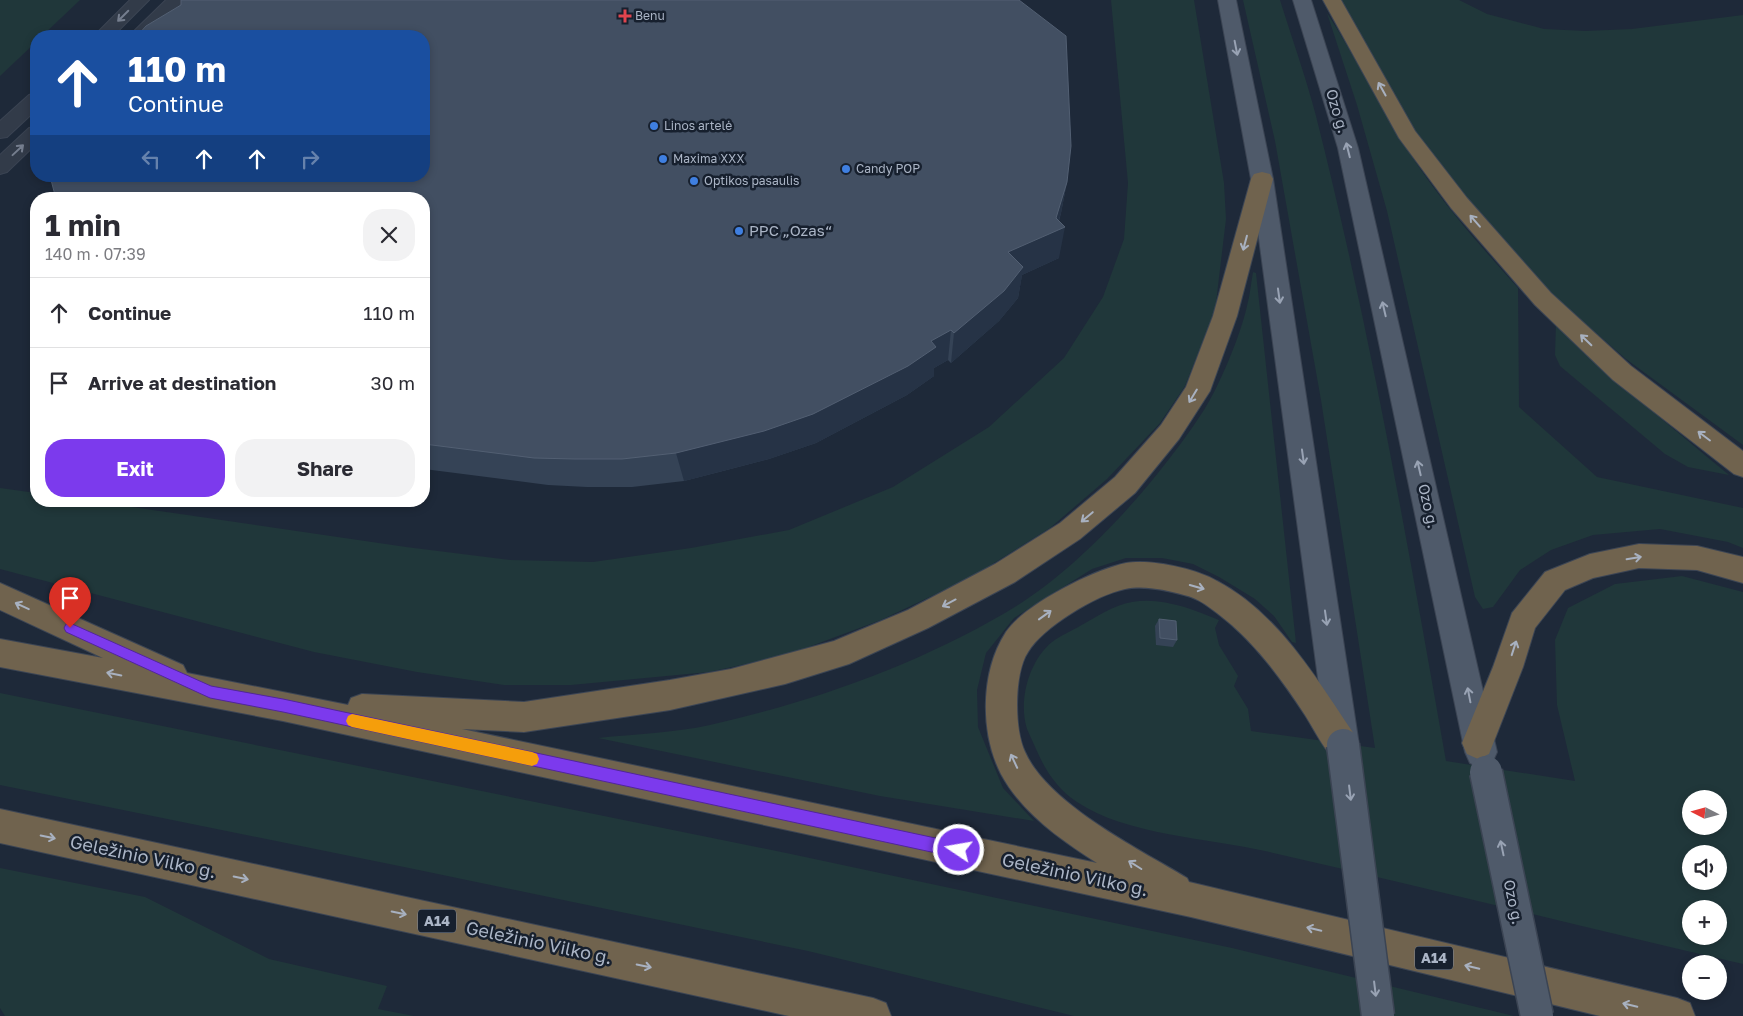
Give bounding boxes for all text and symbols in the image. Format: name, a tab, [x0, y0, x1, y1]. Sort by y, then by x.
place label: Benu	[635, 8, 665, 23]
one-way arrow	[117, 10, 130, 22]
marker: Benu	[619, 10, 631, 22]
one-way arrow	[1232, 39, 1241, 55]
text: 110 m	[128, 48, 226, 90]
icon: ahead	[45, 50, 110, 115]
one-way arrow	[1376, 83, 1386, 97]
street label: Ozo g.	[1323, 87, 1353, 135]
text: Continue	[128, 90, 224, 117]
place label: Linos artelė	[664, 118, 732, 133]
marker: Linos artelė	[648, 120, 660, 132]
one-way arrow	[1343, 143, 1352, 159]
one-way arrow	[12, 144, 24, 156]
icon: left	[137, 145, 165, 173]
icon: ahead	[190, 145, 218, 173]
icon: ahead	[243, 145, 271, 173]
icon: right	[296, 145, 324, 173]
place label: Maxima XXX	[673, 151, 744, 166]
marker: Maxima XXX	[657, 153, 669, 165]
place label: Candy POP	[856, 161, 920, 176]
marker: Candy POP	[840, 163, 852, 175]
place label: Optikos pasaulis	[704, 173, 799, 188]
marker: Optikos pasaulis	[688, 175, 700, 187]
text: 1 min	[45, 207, 121, 243]
button: close	[363, 209, 415, 261]
one-way arrow	[1470, 215, 1481, 228]
place label: PPC „Ozas“	[749, 221, 832, 239]
marker: PPC „Ozas“	[733, 225, 745, 237]
one-way arrow	[1240, 234, 1249, 250]
text: 140 m · 07:39	[45, 244, 146, 264]
one-way arrow	[1275, 288, 1285, 304]
icon: ahead	[45, 299, 73, 327]
text: Continue	[88, 301, 171, 324]
text: 110 m	[363, 301, 415, 324]
one-way arrow	[1379, 301, 1388, 317]
one-way arrow	[1580, 334, 1593, 346]
icon: arrive	[45, 369, 73, 397]
text: Arrive at destination	[88, 371, 276, 394]
text: 30 m	[371, 371, 415, 394]
one-way arrow	[1188, 389, 1198, 403]
one-way arrow	[1697, 431, 1711, 441]
button: Exit	[45, 439, 225, 497]
button: Share	[235, 439, 415, 497]
one-way arrow	[1298, 449, 1308, 465]
one-way arrow	[1414, 460, 1423, 476]
street label: Ozo g.	[1415, 482, 1443, 530]
one-way arrow	[1080, 512, 1093, 523]
one-way arrow	[1626, 552, 1642, 562]
pin	[49, 577, 91, 628]
one-way arrow	[1189, 582, 1205, 592]
icon: arrive	[56, 584, 84, 612]
one-way arrow	[942, 599, 957, 608]
one-way arrow	[15, 601, 30, 611]
one-way arrow	[1038, 610, 1051, 621]
one-way arrow	[1321, 610, 1331, 626]
one-way arrow	[1510, 641, 1519, 656]
one-way arrow	[107, 669, 123, 679]
one-way arrow	[1463, 687, 1473, 703]
one-way arrow	[1008, 754, 1018, 769]
one-way arrow	[1345, 785, 1355, 801]
north arrow	[1682, 790, 1728, 835]
map controls	[1682, 790, 1727, 1000]
position arrow	[932, 823, 984, 875]
street label: Geležinio Vilko g.	[68, 830, 218, 882]
one-way arrow	[39, 832, 55, 842]
one-way arrow	[1497, 841, 1506, 857]
button: sound	[1682, 845, 1727, 890]
street label: Geležinio Vilko g.	[1000, 848, 1150, 900]
one-way arrow	[1128, 860, 1142, 870]
one-way arrow	[232, 874, 248, 884]
street label: Ozo g.	[1500, 878, 1527, 926]
button: +	[1682, 900, 1727, 945]
one-way arrow	[391, 909, 407, 918]
road number: A14	[418, 909, 456, 932]
street label: Geležinio Vilko g.	[464, 916, 614, 968]
one-way arrow	[1306, 924, 1322, 933]
road number: A14	[1415, 946, 1453, 970]
button: −	[1682, 955, 1727, 1000]
one-way arrow	[635, 962, 651, 971]
one-way arrow	[1464, 962, 1480, 971]
one-way arrow	[1370, 981, 1380, 997]
one-way arrow	[1622, 1000, 1638, 1009]

